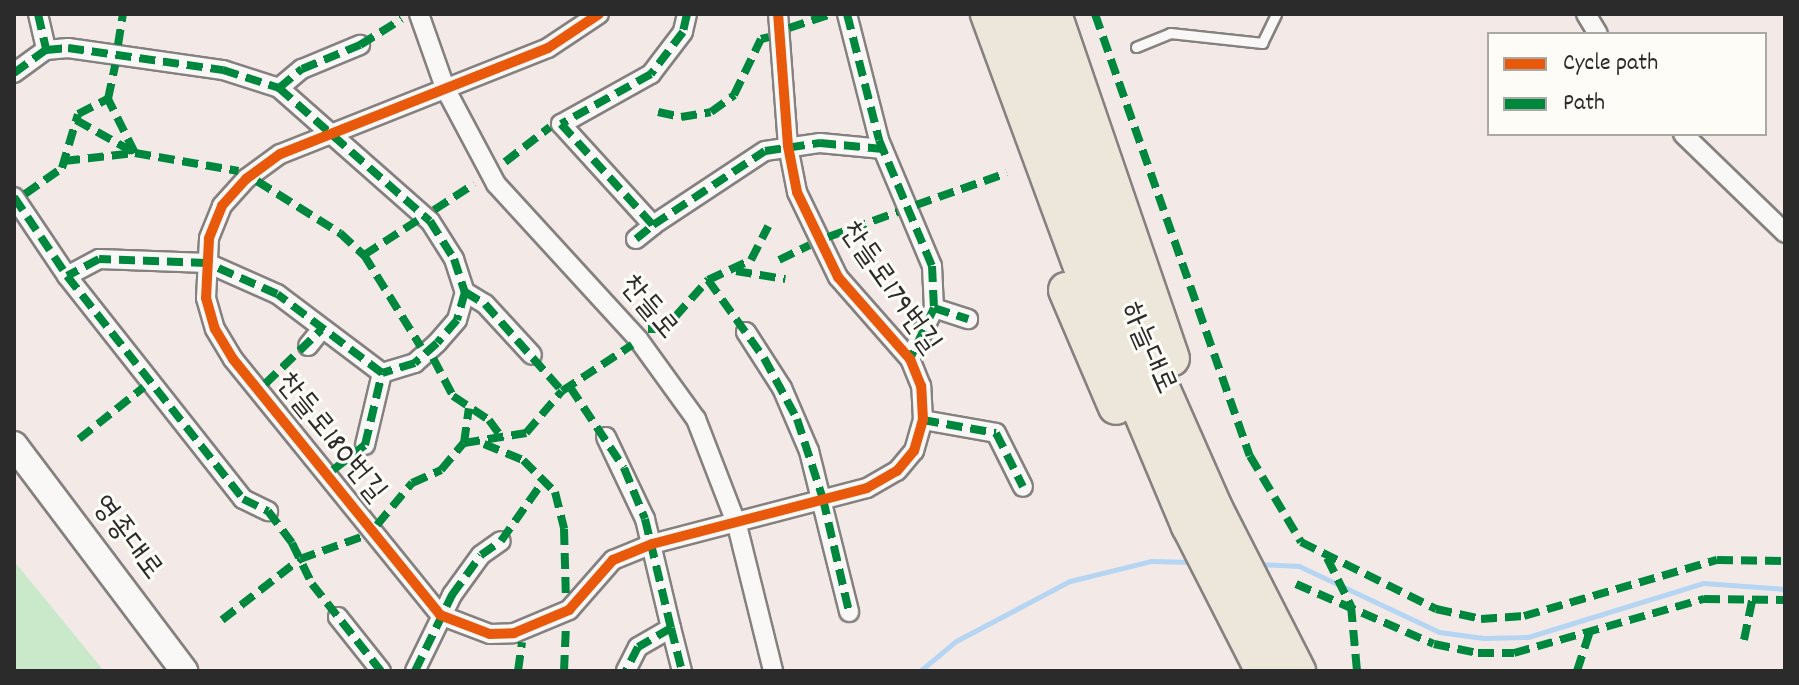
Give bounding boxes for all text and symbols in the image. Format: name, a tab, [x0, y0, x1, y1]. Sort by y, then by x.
legend	[1487, 32, 1767, 136]
text: Cycle path	[1563, 47, 1658, 81]
text: Path	[1563, 87, 1605, 121]
street label: 찬들로179번길	[830, 216, 946, 362]
street label: 찬들로	[610, 270, 684, 348]
street label: 하늘대로	[1110, 298, 1182, 400]
street label: 찬들로180번길	[266, 367, 392, 511]
street label: 영종대로	[82, 490, 168, 588]

